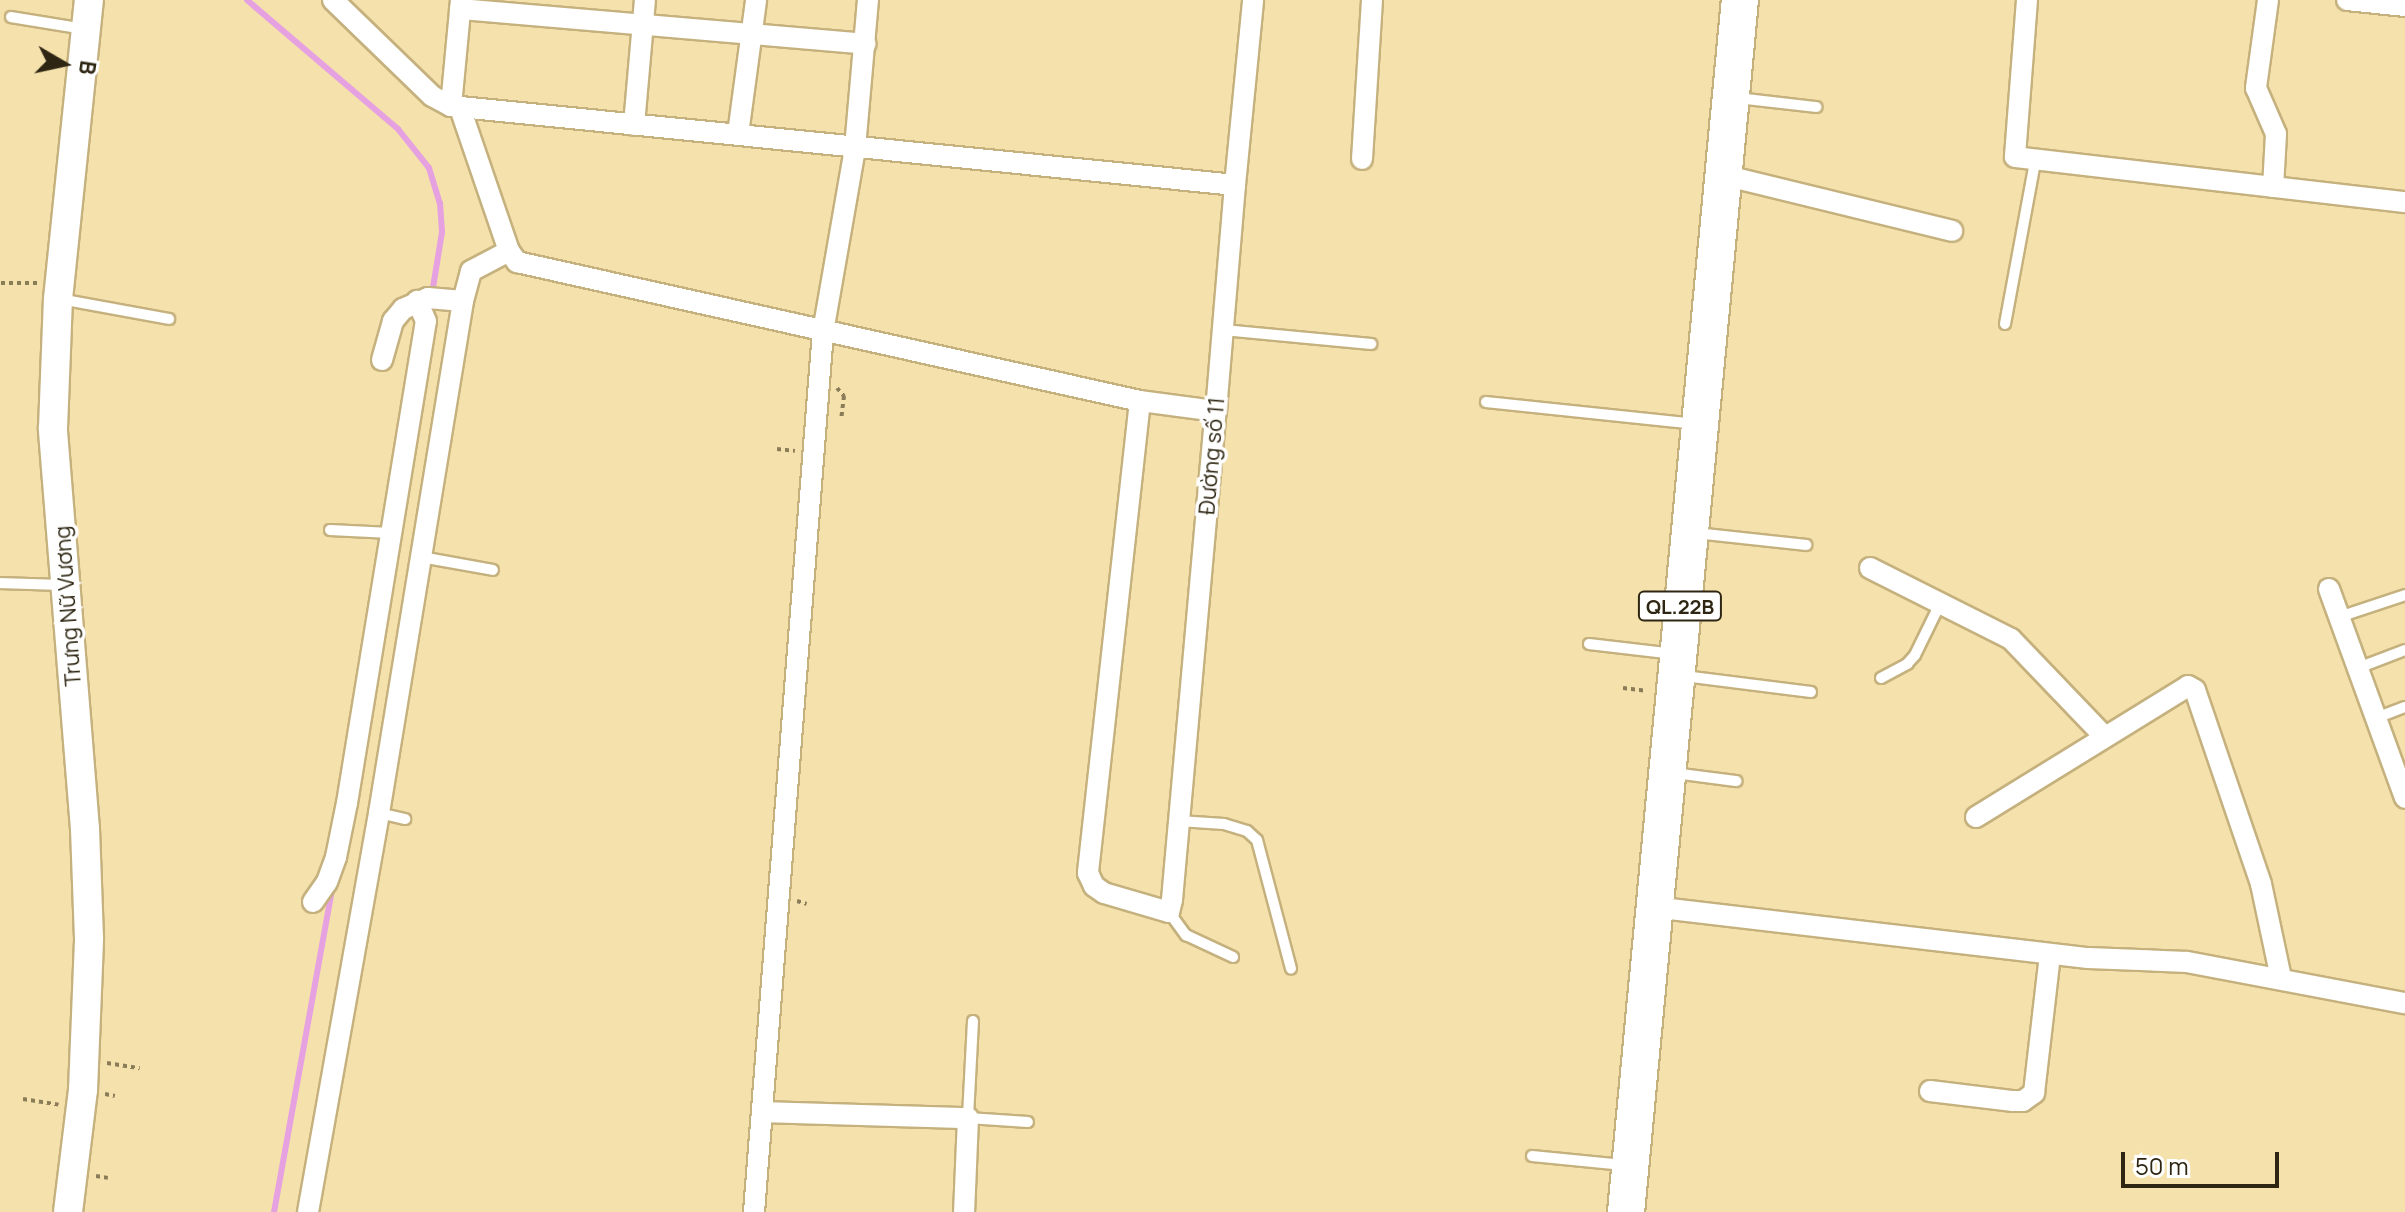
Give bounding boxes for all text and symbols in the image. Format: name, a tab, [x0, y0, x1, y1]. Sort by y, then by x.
north arrow	[24, 24, 104, 104]
text: B	[72, 59, 104, 77]
street label: Đường số 11	[1194, 396, 1230, 516]
street label: Trưng Nữ Vương	[49, 525, 87, 687]
road number: QL.22B	[1636, 590, 1724, 622]
scale bar	[2125, 1136, 2283, 1186]
text: 50 m	[2135, 1149, 2189, 1182]

